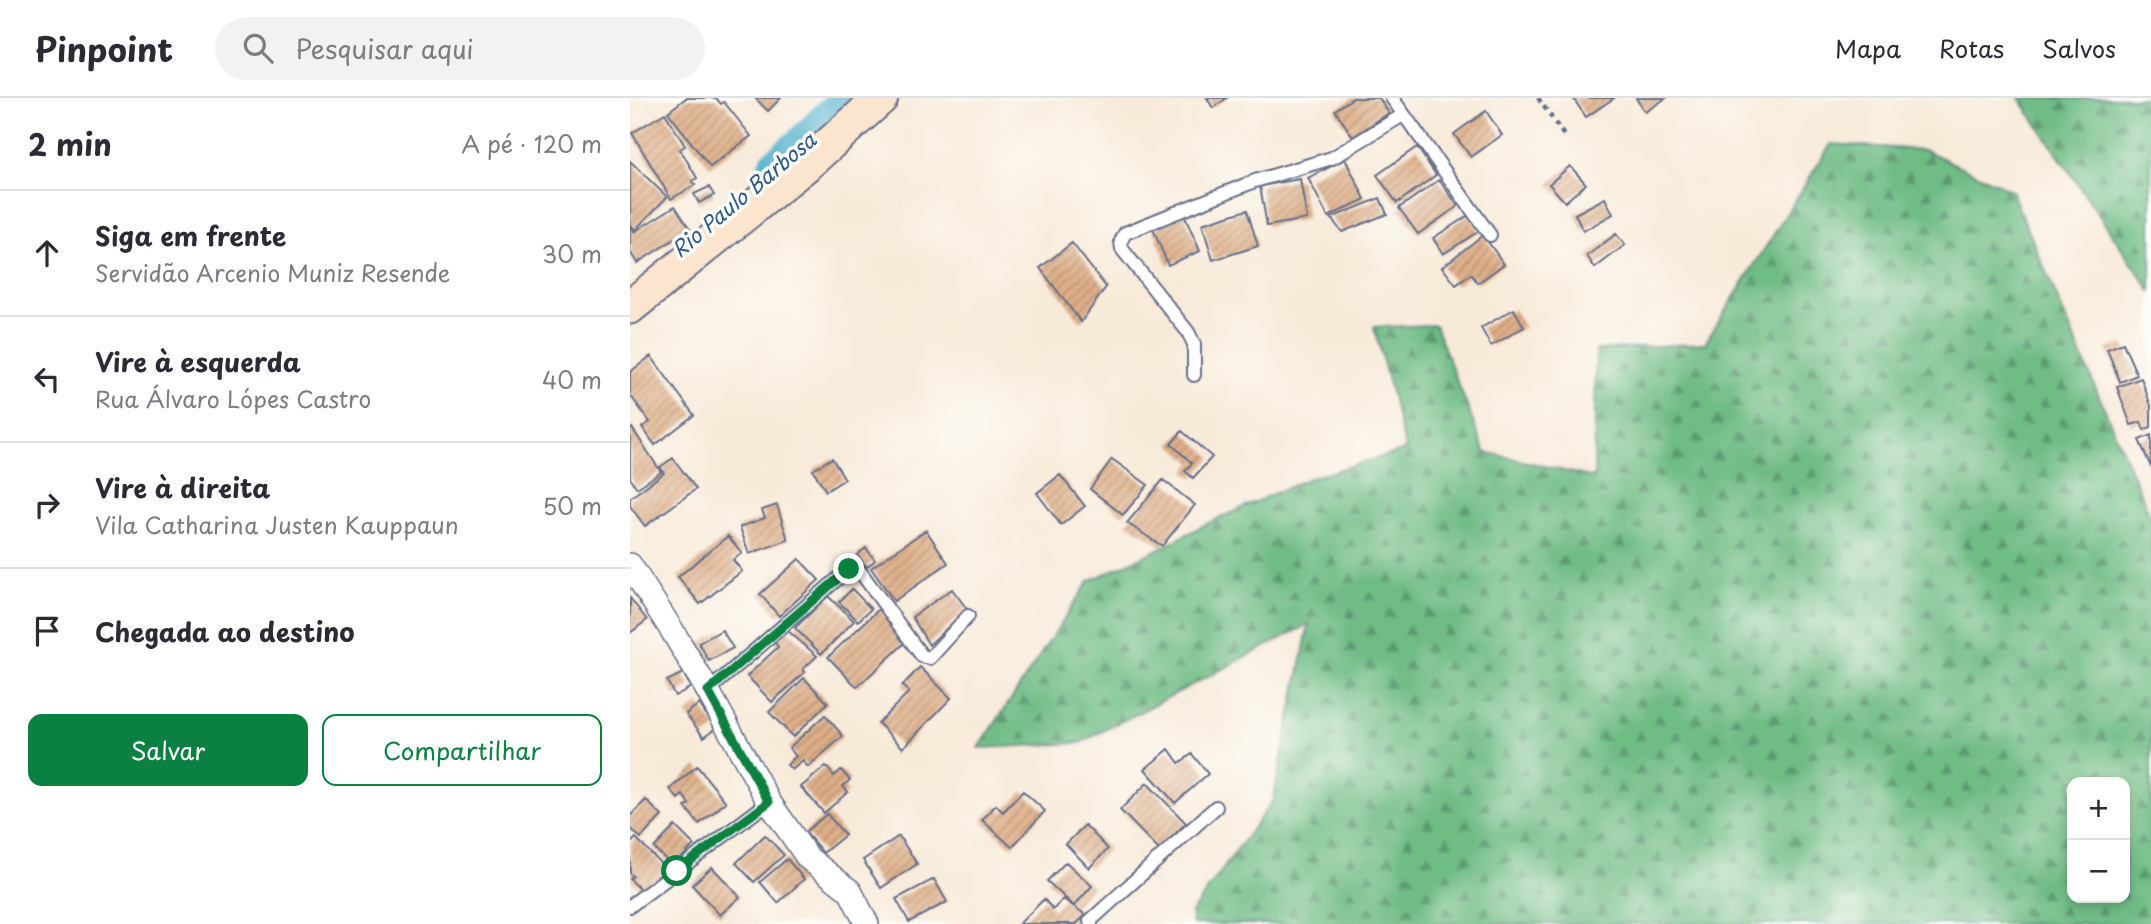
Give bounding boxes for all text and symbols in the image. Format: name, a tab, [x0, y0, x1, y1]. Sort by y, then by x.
search box	[215, 17, 705, 80]
text: Pinpoint	[35, 23, 173, 73]
icon: search	[239, 29, 277, 67]
text: Pesquisar aqui	[295, 29, 474, 68]
text: Mapa	[1835, 30, 1901, 66]
text: Rotas	[1939, 30, 2004, 66]
text: Salvos	[2042, 30, 2116, 66]
text: 2 min	[28, 121, 112, 166]
water label: Rio Paulo Barbosa	[664, 123, 823, 264]
text: A pé · 120 m	[462, 126, 602, 161]
text: Siga em frente	[95, 216, 286, 255]
icon: ahead	[28, 234, 66, 272]
text: 30 m	[541, 236, 602, 271]
text: Servidão Arcenio Muniz Resende	[95, 255, 450, 290]
text: Vire à esquerda	[95, 342, 301, 381]
icon: left	[28, 360, 66, 398]
text: 40 m	[542, 362, 602, 397]
text: Rua Álvaro Lópes Castro	[95, 381, 371, 416]
text: Vire à direita	[95, 468, 270, 507]
icon: right	[28, 486, 66, 524]
text: 50 m	[542, 488, 602, 523]
text: Vila Catharina Justen Kauppaun	[95, 507, 459, 542]
route end	[833, 553, 864, 584]
icon: arrive	[28, 612, 66, 650]
text: Chegada ao destino	[95, 612, 354, 651]
button: Salvar	[28, 714, 308, 786]
button: Compartilhar	[322, 714, 602, 786]
map controls	[2067, 777, 2130, 903]
button: +	[2067, 777, 2130, 840]
button: −	[2067, 840, 2130, 903]
route start	[661, 855, 692, 886]

